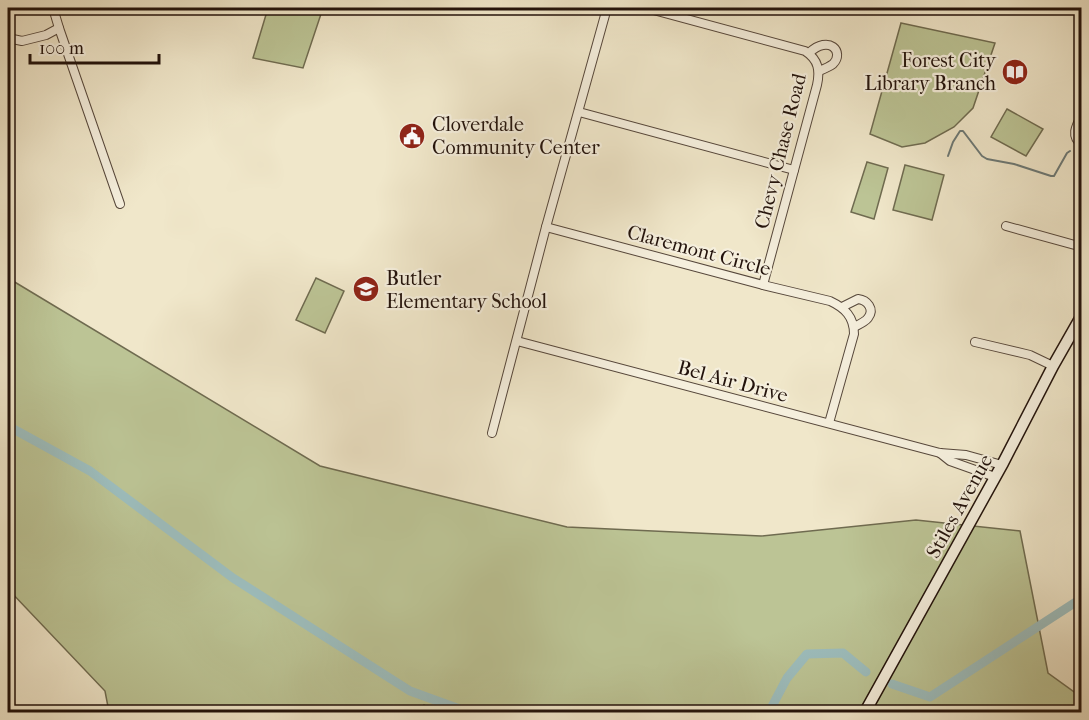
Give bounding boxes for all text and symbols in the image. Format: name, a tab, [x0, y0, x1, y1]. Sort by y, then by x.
scale bar	[30, 27, 159, 65]
text: 100 m	[39, 38, 84, 59]
place label: Forest City Library Branch	[864, 49, 997, 95]
library icon: Forest City Library Branch	[1000, 57, 1030, 87]
street label: Chevy Chase Road	[750, 70, 811, 231]
place label: Cloverdale Community Center	[432, 113, 600, 159]
public building icon: Cloverdale Community Center	[397, 121, 427, 151]
street label: Claremont Circle	[625, 220, 773, 281]
place label: Butler Elementary School	[386, 267, 548, 313]
school or university icon: Butler Elementary School	[351, 274, 381, 304]
street label: Bel Air Drive	[675, 356, 791, 407]
street label: Stiles Avenue	[922, 450, 997, 562]

